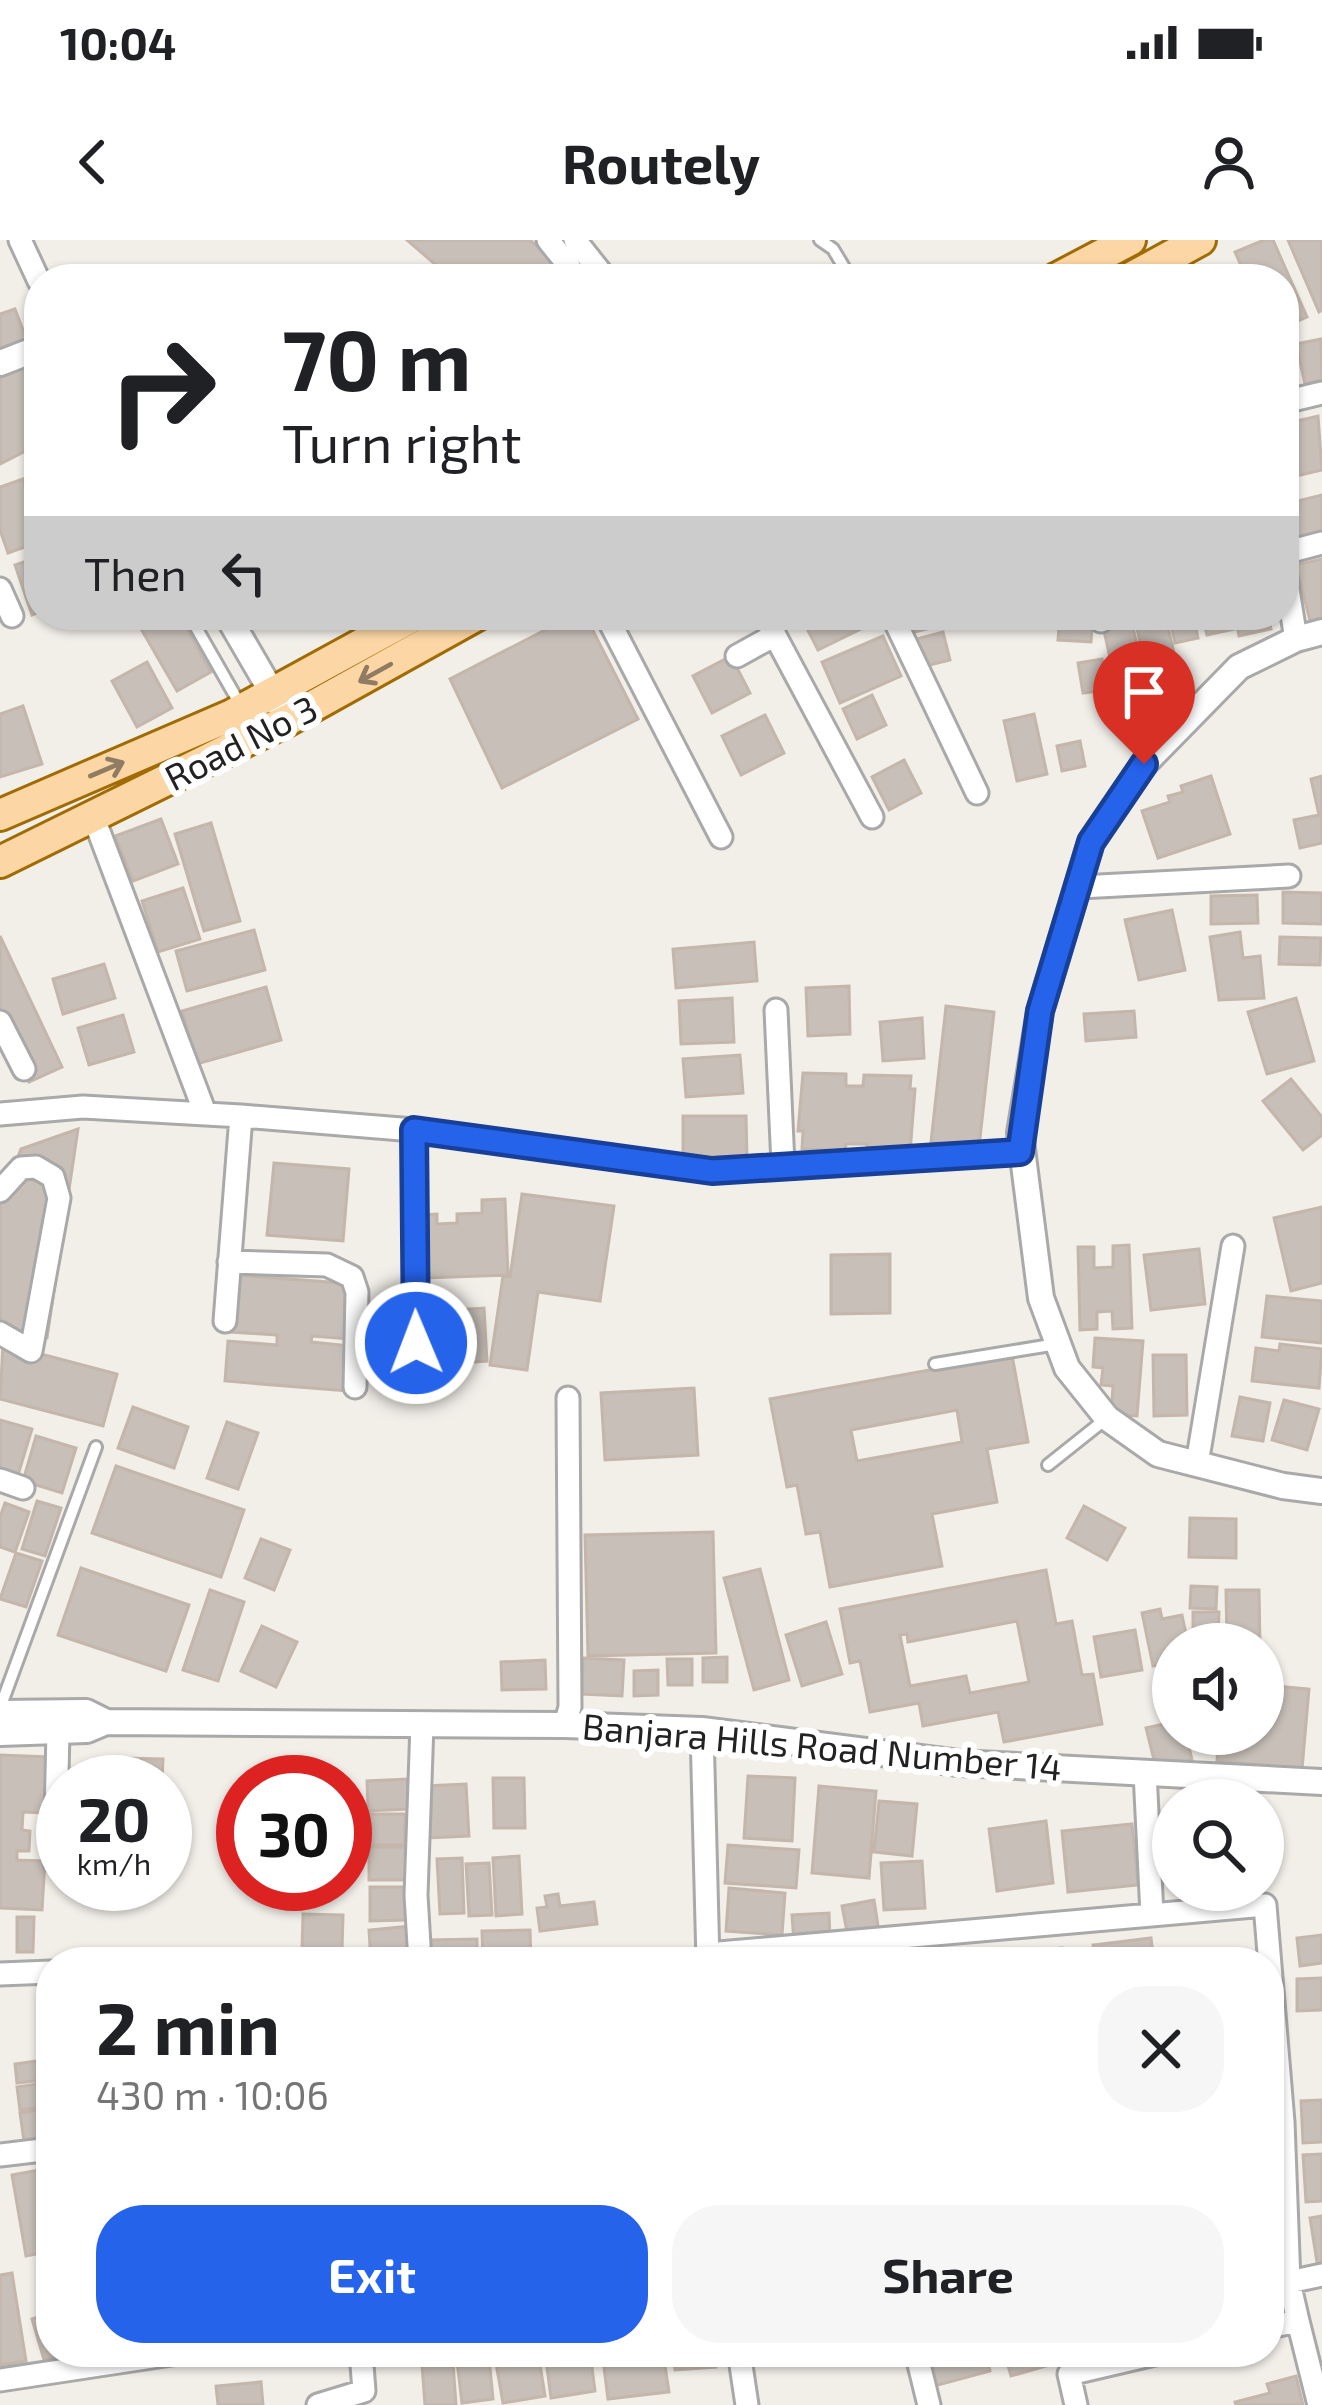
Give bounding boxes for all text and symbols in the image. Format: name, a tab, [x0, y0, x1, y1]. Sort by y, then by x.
text: 10:04	[60, 15, 176, 69]
icon: back	[60, 129, 126, 195]
icon: person	[1196, 129, 1262, 195]
text: Routely	[562, 130, 760, 195]
text: 70 m	[282, 307, 472, 408]
icon: right	[84, 312, 240, 468]
text: Turn right	[282, 409, 522, 474]
icon: left	[211, 540, 277, 606]
text: Then	[84, 546, 187, 600]
pin	[1093, 641, 1195, 764]
icon: arrive	[1111, 659, 1177, 725]
one-way arrow	[359, 661, 394, 685]
street label: Road No 3	[157, 685, 324, 798]
one-way arrow	[89, 756, 125, 778]
position arrow	[353, 1280, 479, 1406]
map controls	[1152, 1623, 1284, 1911]
button: sound	[1152, 1623, 1284, 1755]
street label: Banjara Hills Road Number 14	[581, 1703, 1064, 1788]
speed limit sign: 30	[216, 1755, 372, 1911]
button: search	[1152, 1779, 1284, 1911]
text: 20	[78, 1782, 150, 1854]
text: km/h	[77, 1845, 151, 1881]
text: 2 min	[96, 1983, 280, 2069]
button: close	[1098, 1986, 1224, 2112]
text: 430 m · 10:06	[96, 2071, 329, 2118]
button: Exit	[96, 2205, 648, 2343]
button: Share	[672, 2205, 1224, 2343]

